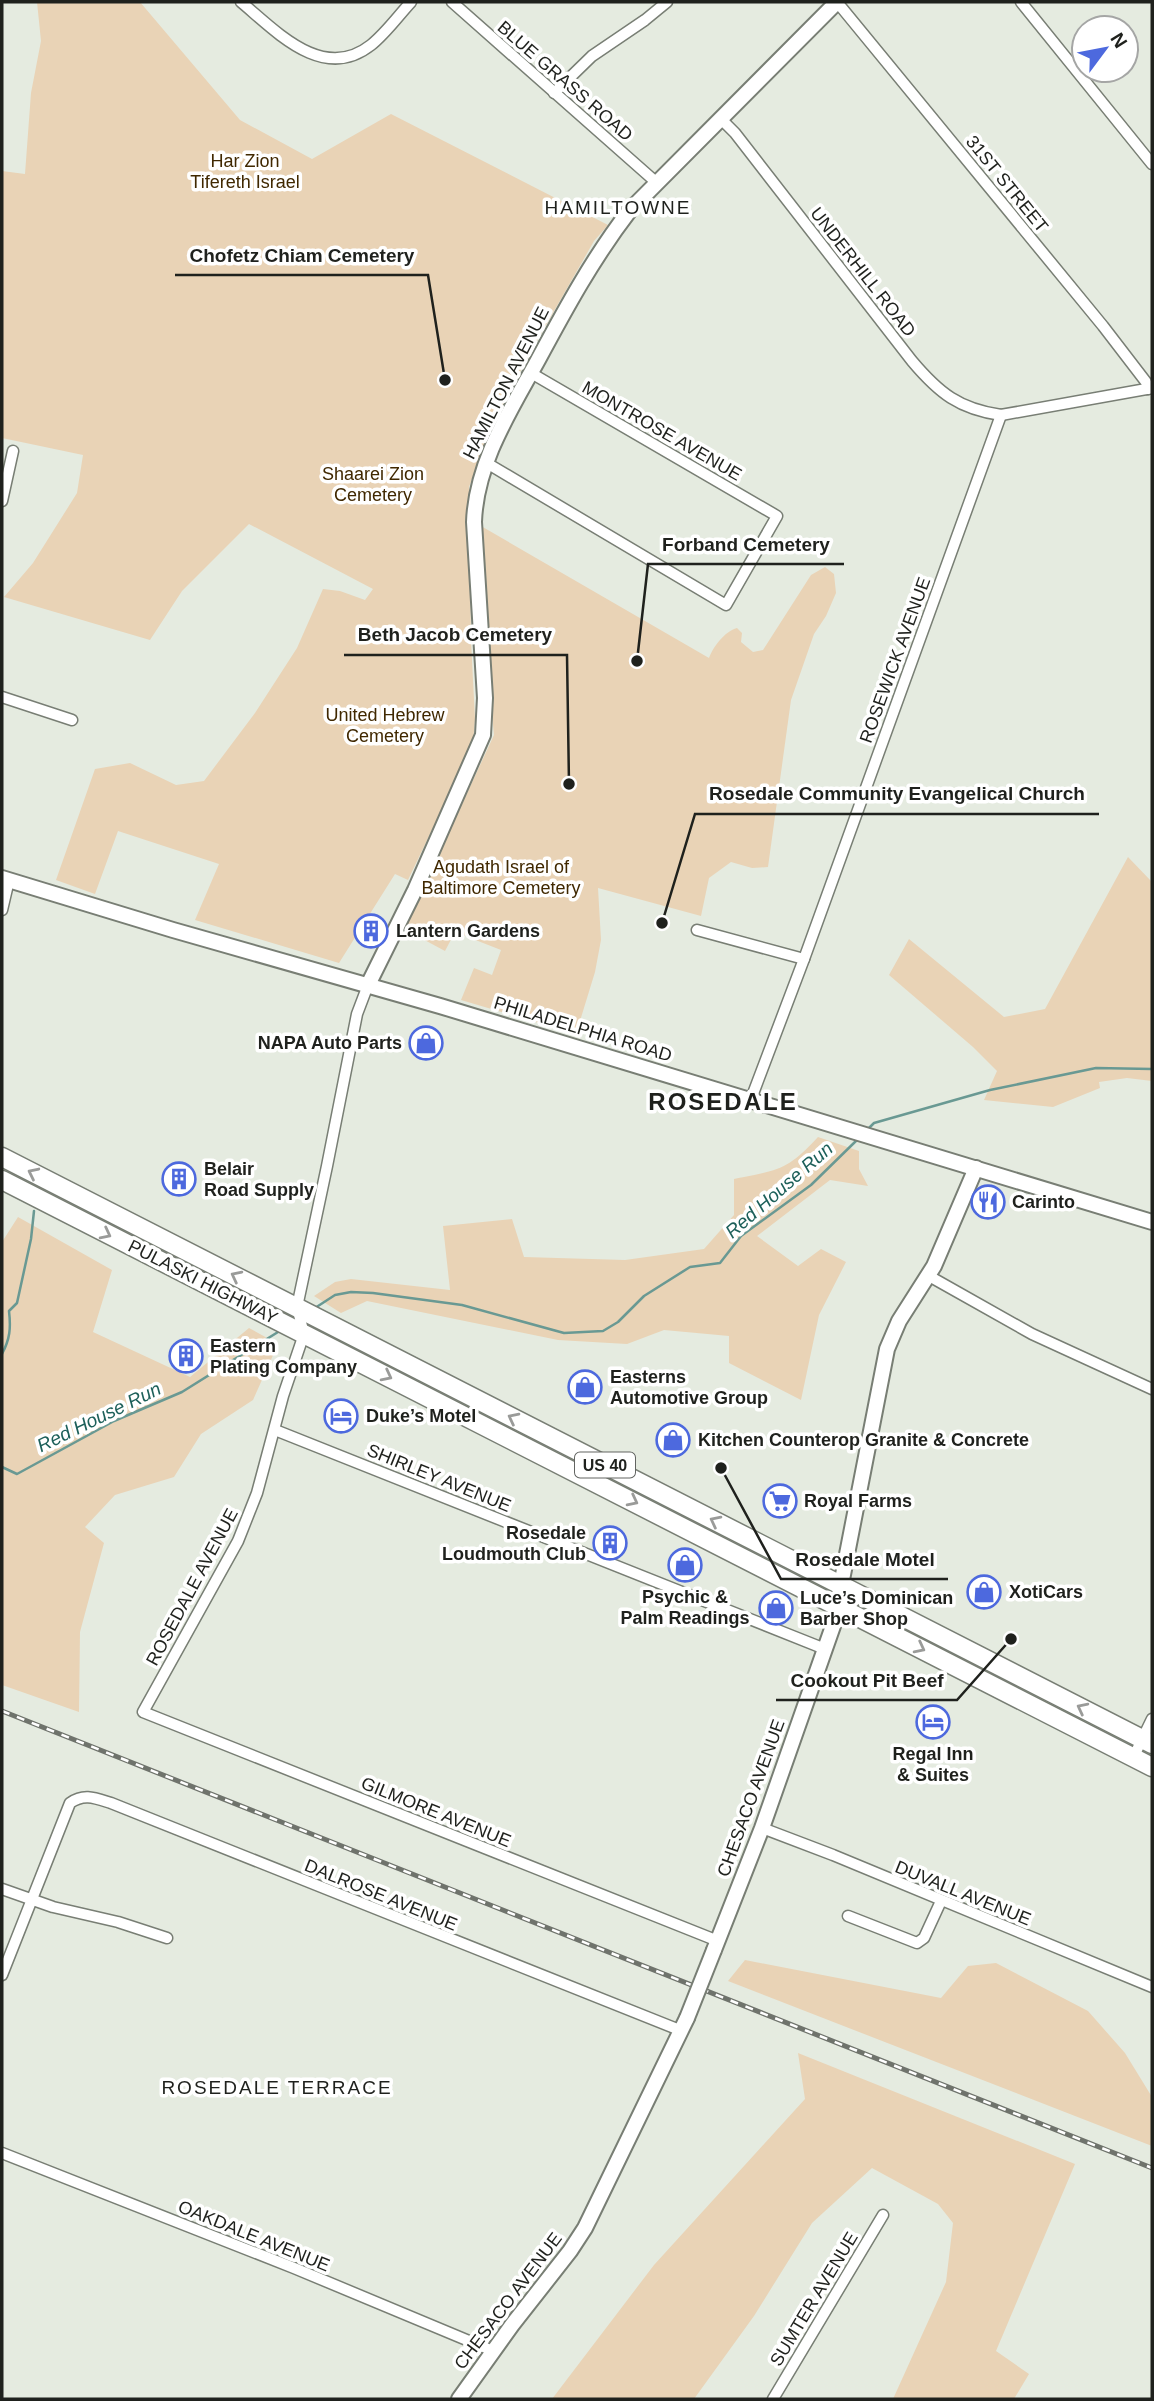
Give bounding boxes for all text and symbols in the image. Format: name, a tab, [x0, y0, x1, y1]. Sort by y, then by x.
north arrow	[1070, 14, 1140, 84]
street label: BLUE GRASS ROAD	[494, 17, 636, 145]
text: N	[1106, 29, 1132, 52]
street label: 31ST STREET	[962, 132, 1052, 236]
park label: Har Zion Tifereth Israel	[190, 151, 300, 192]
district label: HAMILTOWNE	[544, 197, 692, 218]
street label: UNDERHILL ROAD	[806, 203, 920, 341]
callout: Chofetz Chiam Cemetery	[175, 235, 428, 275]
text: Chofetz Chiam Cemetery	[190, 245, 415, 266]
street label: HAMILTON AVENUE	[459, 304, 553, 462]
street label: MONTROSE AVENUE	[579, 377, 745, 485]
park label: Shaarei Zion Cemetery	[322, 464, 424, 505]
callout: Forband Cemetery	[648, 524, 844, 564]
text: Forband Cemetery	[662, 534, 830, 555]
street label: ROSEWICK AVENUE	[856, 574, 934, 746]
callout: Beth Jacob Cemetery	[344, 615, 567, 655]
text: Beth Jacob Cemetery	[358, 624, 553, 645]
park label: United Hebrew Cemetery	[325, 705, 446, 746]
callout: Rosedale Community Evangelical Church	[695, 774, 1099, 814]
text: Rosedale Community Evangelical Church	[709, 783, 1085, 804]
park label: Agudath Israel of Baltimore Cemetery	[421, 857, 581, 898]
building icon: Lantern Gardens	[352, 912, 390, 950]
place label: Lantern Gardens	[396, 921, 540, 941]
street label: PHILADELPHIA ROAD	[492, 992, 674, 1066]
shop icon: NAPA Auto Parts	[407, 1024, 445, 1062]
place label: NAPA Auto Parts	[258, 1033, 402, 1053]
district label: ROSEDALE	[648, 1088, 798, 1115]
water label: Red House Run	[721, 1138, 837, 1242]
place label: Belair Road Supply	[204, 1159, 314, 1200]
building icon: Belair Road Supply	[160, 1160, 198, 1198]
one-way arrow	[28, 1167, 40, 1181]
restaurant icon: Carinto	[969, 1183, 1007, 1221]
place label: Carinto	[1012, 1192, 1075, 1212]
one-way arrow	[99, 1225, 111, 1239]
street label: PULASKI HIGHWAY	[125, 1236, 281, 1328]
one-way arrow	[231, 1270, 243, 1284]
place label: Eastern Plating Company	[210, 1336, 357, 1377]
building icon: Eastern Plating Company	[167, 1337, 205, 1375]
one-way arrow	[380, 1367, 392, 1381]
place label: Easterns Automotive Group	[610, 1367, 768, 1408]
shop icon: Easterns Automotive Group	[566, 1368, 604, 1406]
water label: Red House Run	[34, 1378, 164, 1456]
hotel icon: Duke’s Motel	[322, 1397, 360, 1435]
place label: Duke’s Motel	[366, 1406, 476, 1426]
one-way arrow	[507, 1412, 520, 1426]
shop icon: Kitchen Counterop Granite & Concrete	[654, 1421, 692, 1459]
place label: Kitchen Counterop Granite & Concrete	[698, 1430, 1029, 1450]
street label: SHIRLEY AVENUE	[364, 1440, 514, 1516]
road number: US 40	[575, 1452, 635, 1478]
supermarket icon: Royal Farms	[761, 1482, 799, 1520]
place label: Royal Farms	[804, 1491, 912, 1511]
one-way arrow	[626, 1493, 638, 1507]
street label: ROSEDALE AVENUE	[142, 1505, 242, 1669]
one-way arrow	[710, 1515, 722, 1529]
place label: Rosedale Loudmouth Club	[442, 1523, 586, 1564]
building icon: Rosedale Loudmouth Club	[591, 1524, 629, 1562]
callout: Rosedale Motel	[781, 1539, 948, 1579]
shop icon: Psychic & Palm Readings	[666, 1546, 704, 1584]
text: Rosedale Motel	[795, 1549, 935, 1570]
shop icon: XotiCars	[965, 1573, 1003, 1611]
place label: XotiCars	[1009, 1582, 1083, 1602]
place label: Psychic & Palm Readings	[620, 1587, 750, 1628]
place label: Luce’s Dominican Barber Shop	[800, 1588, 953, 1629]
shop icon: Luce’s Dominican Barber Shop	[757, 1589, 795, 1627]
one-way arrow	[913, 1639, 925, 1653]
callout: Cookout Pit Beef	[776, 1660, 957, 1700]
text: Cookout Pit Beef	[790, 1670, 944, 1691]
one-way arrow	[1077, 1702, 1089, 1716]
hotel icon: Regal Inn & Suites	[914, 1703, 952, 1741]
street label: CHESACO AVENUE	[713, 1717, 789, 1879]
place label: Regal Inn & Suites	[892, 1744, 974, 1785]
street label: GILMORE AVENUE	[358, 1773, 514, 1851]
street label: DALROSE AVENUE	[302, 1855, 460, 1935]
street label: DUVALL AVENUE	[892, 1857, 1034, 1929]
district label: ROSEDALE TERRACE	[161, 2077, 393, 2098]
street label: OAKDALE AVENUE	[175, 2196, 333, 2276]
street label: SUMTER AVENUE	[766, 2228, 862, 2370]
street label: CHESACO AVENUE	[450, 2229, 566, 2373]

